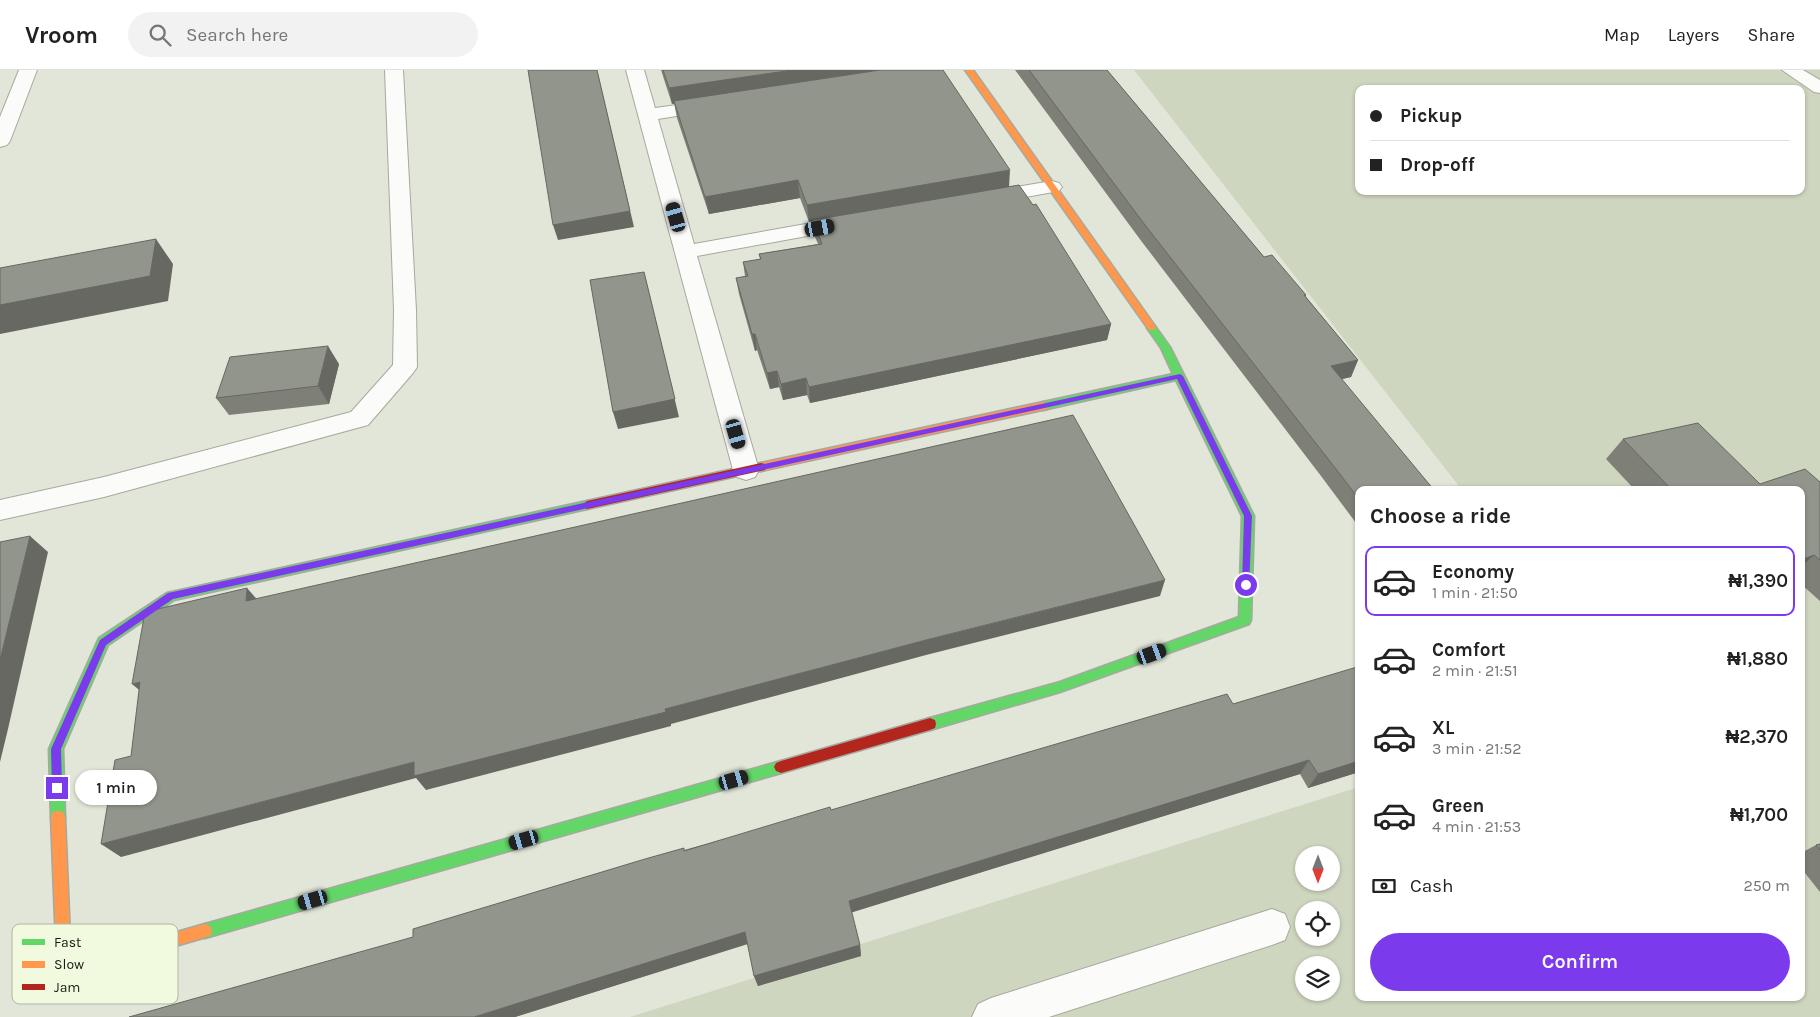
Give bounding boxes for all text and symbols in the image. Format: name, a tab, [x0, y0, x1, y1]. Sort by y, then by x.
search box	[128, 12, 478, 57]
text: Vroom	[25, 21, 98, 49]
icon: search	[146, 21, 174, 49]
text: Search here	[186, 24, 288, 46]
text: Map	[1604, 24, 1640, 46]
text: Layers	[1668, 24, 1720, 46]
text: Share	[1748, 24, 1795, 46]
text: Pickup	[1400, 105, 1462, 127]
text: Drop-off	[1400, 154, 1475, 176]
car	[664, 201, 687, 233]
car	[803, 218, 836, 238]
car	[724, 418, 747, 450]
text: Choose a ride	[1370, 503, 1511, 529]
icon: car	[1372, 559, 1417, 604]
text: Economy	[1432, 561, 1514, 583]
text: ₦1,390	[1728, 570, 1788, 592]
route start	[1235, 574, 1257, 596]
text: 1 min · 21:50	[1432, 583, 1518, 602]
icon: car	[1372, 637, 1417, 682]
text: Comfort	[1432, 639, 1506, 661]
car	[1135, 642, 1168, 666]
text: ₦1,880	[1727, 648, 1788, 670]
text: 2 min · 21:51	[1432, 661, 1518, 680]
icon: car	[1372, 715, 1417, 760]
text: XL	[1432, 717, 1454, 739]
text: ₦2,370	[1726, 726, 1788, 748]
text: 3 min · 21:52	[1432, 739, 1522, 758]
car	[717, 769, 750, 791]
callout: 1 min	[74, 770, 157, 806]
route end	[46, 777, 68, 799]
text: 1 min	[96, 778, 136, 797]
icon: car	[1372, 793, 1417, 838]
text: Green	[1432, 795, 1484, 817]
text: ₦1,700	[1730, 804, 1788, 826]
text: 4 min · 21:53	[1432, 817, 1521, 836]
car	[507, 829, 540, 851]
north arrow	[1295, 846, 1340, 891]
map controls	[1295, 846, 1340, 1001]
icon: cash	[1370, 872, 1398, 900]
text: Cash	[1410, 875, 1454, 897]
text: 250 m	[1743, 876, 1790, 895]
car	[296, 889, 329, 911]
button: locate	[1295, 901, 1340, 946]
legend	[12, 924, 178, 1004]
button: Confirm	[1370, 933, 1790, 991]
text: Fast	[54, 934, 81, 951]
text: Slow	[54, 956, 84, 973]
button: layers	[1295, 956, 1340, 1001]
text: Jam	[54, 979, 80, 996]

